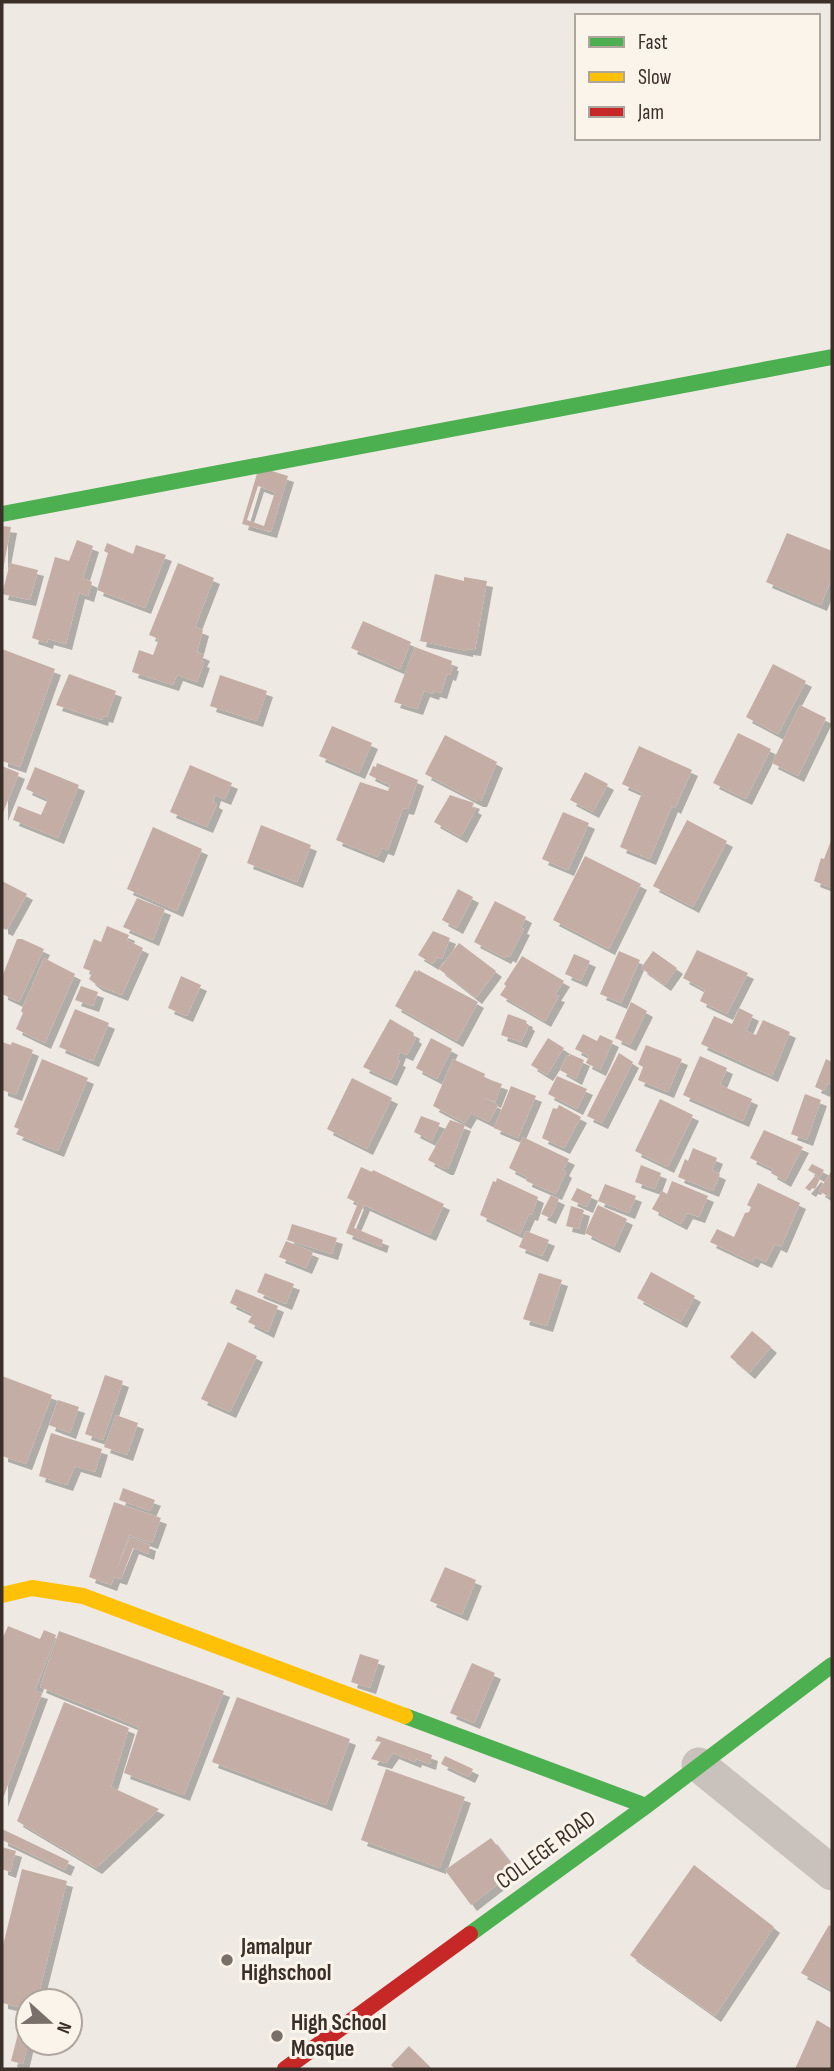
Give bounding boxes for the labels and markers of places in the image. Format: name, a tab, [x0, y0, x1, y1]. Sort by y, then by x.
place label: Jamalpur Highschool	[240, 1933, 331, 1987]
marker: Jamalpur Highschool	[219, 1952, 235, 1968]
place label: High School Mosque	[291, 2009, 386, 2063]
marker: High School Mosque	[269, 2028, 285, 2044]

